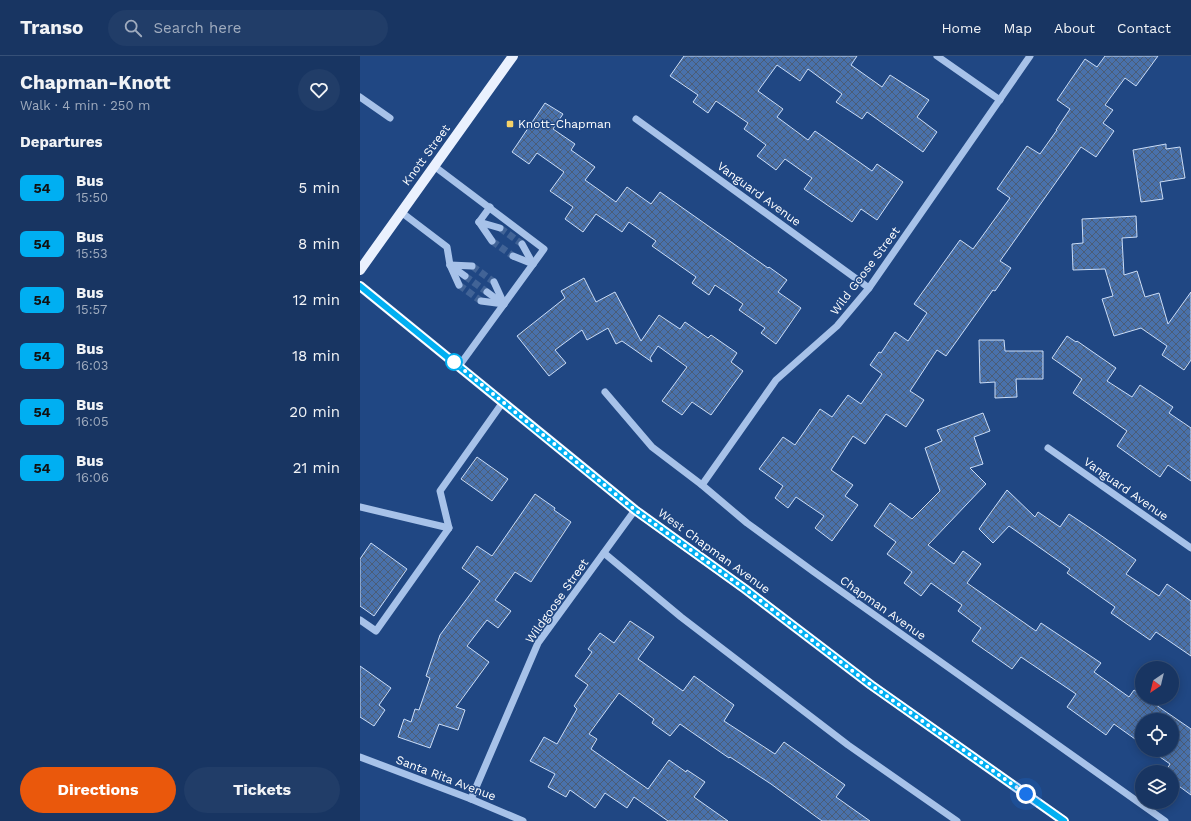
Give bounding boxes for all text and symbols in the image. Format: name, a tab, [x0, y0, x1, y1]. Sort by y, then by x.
search box	[108, 10, 388, 46]
text: Transo	[20, 16, 84, 39]
icon: search	[122, 17, 144, 39]
text: Search here	[154, 19, 241, 37]
text: Home	[941, 20, 981, 36]
text: Map	[1003, 20, 1032, 36]
text: About	[1054, 20, 1095, 36]
text: Contact	[1117, 20, 1171, 36]
button: heart	[298, 69, 340, 111]
text: Chapman-Knott	[20, 71, 171, 94]
text: Walk · 4 min · 250 m	[20, 98, 150, 113]
place label: Knott-Chapman	[518, 117, 611, 131]
marker: Knott-Chapman	[505, 119, 515, 129]
street label: Knott Street	[399, 122, 453, 188]
text: Departures	[20, 133, 103, 151]
street label: Vanguard Avenue	[714, 159, 804, 229]
text: Bus	[76, 172, 104, 190]
text: 5 min	[299, 179, 340, 197]
text: 54	[33, 180, 51, 196]
text: 15:50	[76, 190, 108, 205]
street label: Wild Goose Street	[827, 224, 903, 318]
text: Bus	[76, 228, 104, 246]
text: 8 min	[298, 235, 340, 253]
text: 54	[33, 236, 51, 252]
text: 15:53	[76, 246, 108, 261]
text: Bus	[76, 284, 104, 302]
text: 12 min	[293, 291, 340, 309]
text: 54	[33, 292, 51, 308]
text: 15:57	[76, 302, 107, 317]
text: Bus	[76, 340, 104, 358]
text: 18 min	[292, 347, 340, 365]
text: 54	[33, 348, 51, 364]
unlabelled marker	[445, 353, 463, 371]
text: 16:03	[76, 358, 108, 373]
text: Bus	[76, 396, 104, 414]
text: 20 min	[289, 403, 340, 421]
text: 54	[33, 404, 51, 420]
text: 16:05	[76, 414, 108, 429]
text: Bus	[76, 452, 104, 470]
street label: Vanguard Avenue	[1081, 455, 1171, 523]
text: 21 min	[293, 459, 340, 477]
text: 54	[33, 460, 51, 476]
text: 16:06	[76, 470, 109, 485]
street label: West Chapman Avenue	[655, 506, 773, 596]
street label: Wildgoose Street	[523, 556, 591, 646]
street label: Chapman Avenue	[837, 573, 929, 643]
north arrow	[1135, 661, 1179, 705]
map controls	[1135, 661, 1179, 809]
button: locate	[1135, 713, 1179, 757]
street label: Santa Rita Avenue	[394, 752, 498, 804]
button: layers	[1135, 765, 1179, 809]
button: Directions	[20, 767, 176, 813]
button: Tickets	[184, 767, 340, 813]
your location	[1016, 784, 1036, 804]

